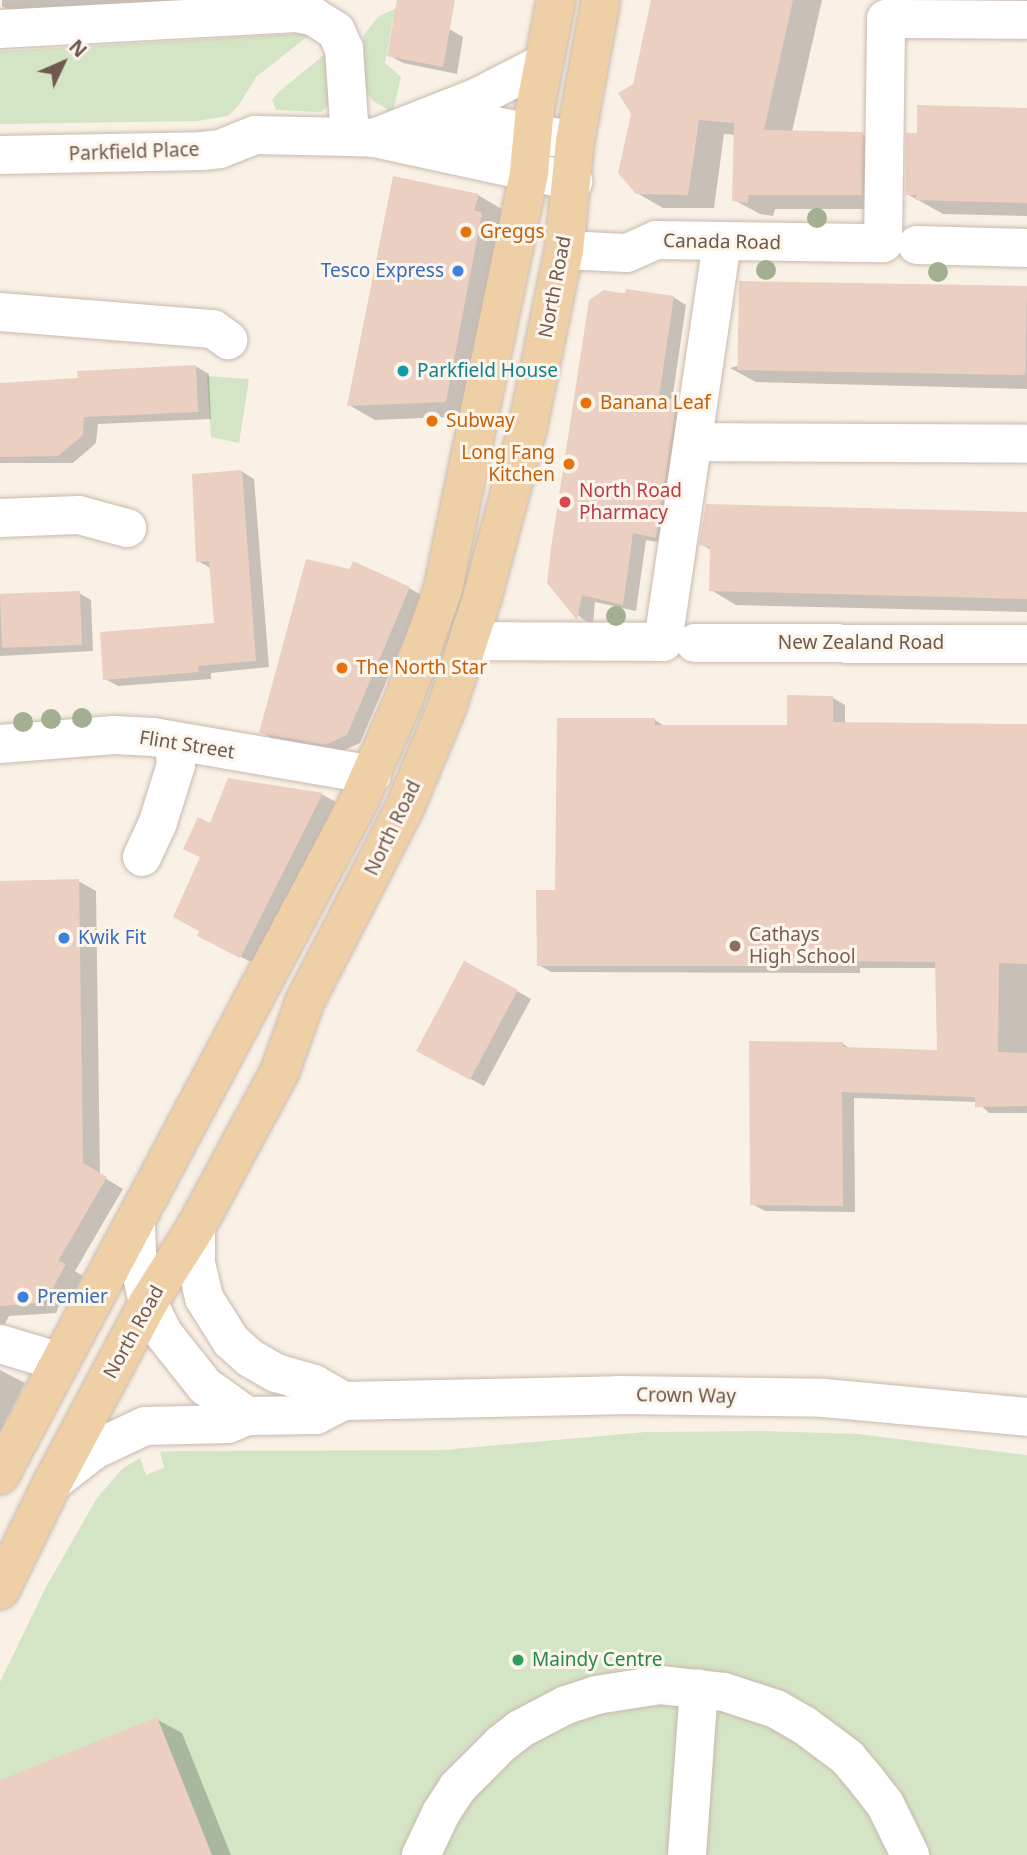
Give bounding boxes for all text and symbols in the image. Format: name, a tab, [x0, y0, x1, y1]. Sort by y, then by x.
north arrow	[28, 28, 98, 98]
text: N	[63, 34, 93, 63]
street label: Parkfield Place	[68, 138, 200, 166]
place label: Greggs	[480, 221, 544, 243]
marker: Greggs	[458, 224, 474, 240]
street label: Canada Road	[663, 230, 781, 254]
street label: North Road	[534, 234, 576, 340]
place label: Tesco Express	[321, 260, 444, 282]
marker: Tesco Express	[450, 263, 466, 279]
place label: Parkfield House	[417, 360, 558, 382]
marker: Parkfield House	[395, 363, 411, 379]
place label: Banana Leaf	[600, 392, 711, 414]
marker: Banana Leaf	[578, 395, 594, 411]
place label: Subway	[446, 410, 515, 432]
marker: Subway	[424, 413, 440, 429]
place label: Long Fang Kitchen	[461, 442, 555, 486]
marker: Long Fang Kitchen	[561, 456, 577, 472]
place label: North Road Pharmacy	[579, 480, 682, 524]
marker: North Road Pharmacy	[557, 494, 573, 510]
street label: New Zealand Road	[778, 632, 944, 654]
place label: The North Star	[356, 657, 487, 679]
marker: The North Star	[334, 660, 350, 676]
street label: Flint Street	[138, 726, 236, 764]
street label: North Road	[360, 777, 426, 879]
place label: Cathays High School	[749, 924, 856, 968]
place label: Kwik Fit	[78, 927, 146, 949]
marker: Kwik Fit	[56, 930, 72, 946]
marker: Cathays High School	[727, 938, 743, 954]
street label: North Road	[99, 1281, 169, 1383]
place label: Premier	[37, 1286, 108, 1308]
marker: Premier	[15, 1289, 31, 1305]
street label: Crown Way	[636, 1384, 736, 1408]
place label: Maindy Centre	[532, 1649, 662, 1671]
marker: Maindy Centre	[510, 1652, 526, 1668]

